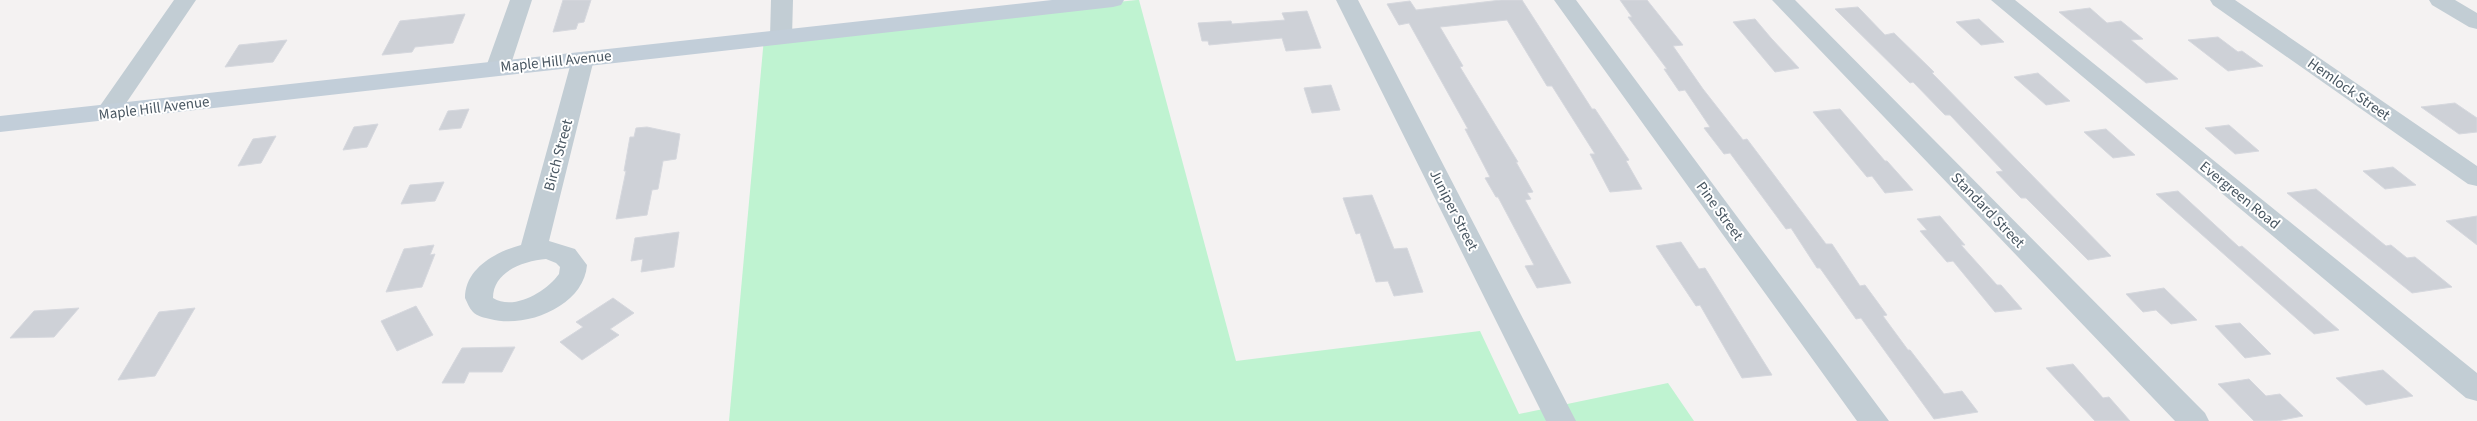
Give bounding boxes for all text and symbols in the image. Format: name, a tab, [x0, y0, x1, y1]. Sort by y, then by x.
street label: Maple Hill Avenue	[500, 45, 613, 78]
street label: Hemlock Street	[2303, 53, 2394, 126]
street label: Maple Hill Avenue	[97, 91, 211, 126]
street label: Birch Street	[539, 117, 578, 193]
street label: Evergreen Road	[2195, 156, 2284, 234]
street label: Juniper Street	[1424, 166, 1483, 255]
street label: Standard Street	[1946, 168, 2029, 253]
street label: Pine Street	[1691, 177, 1748, 245]

